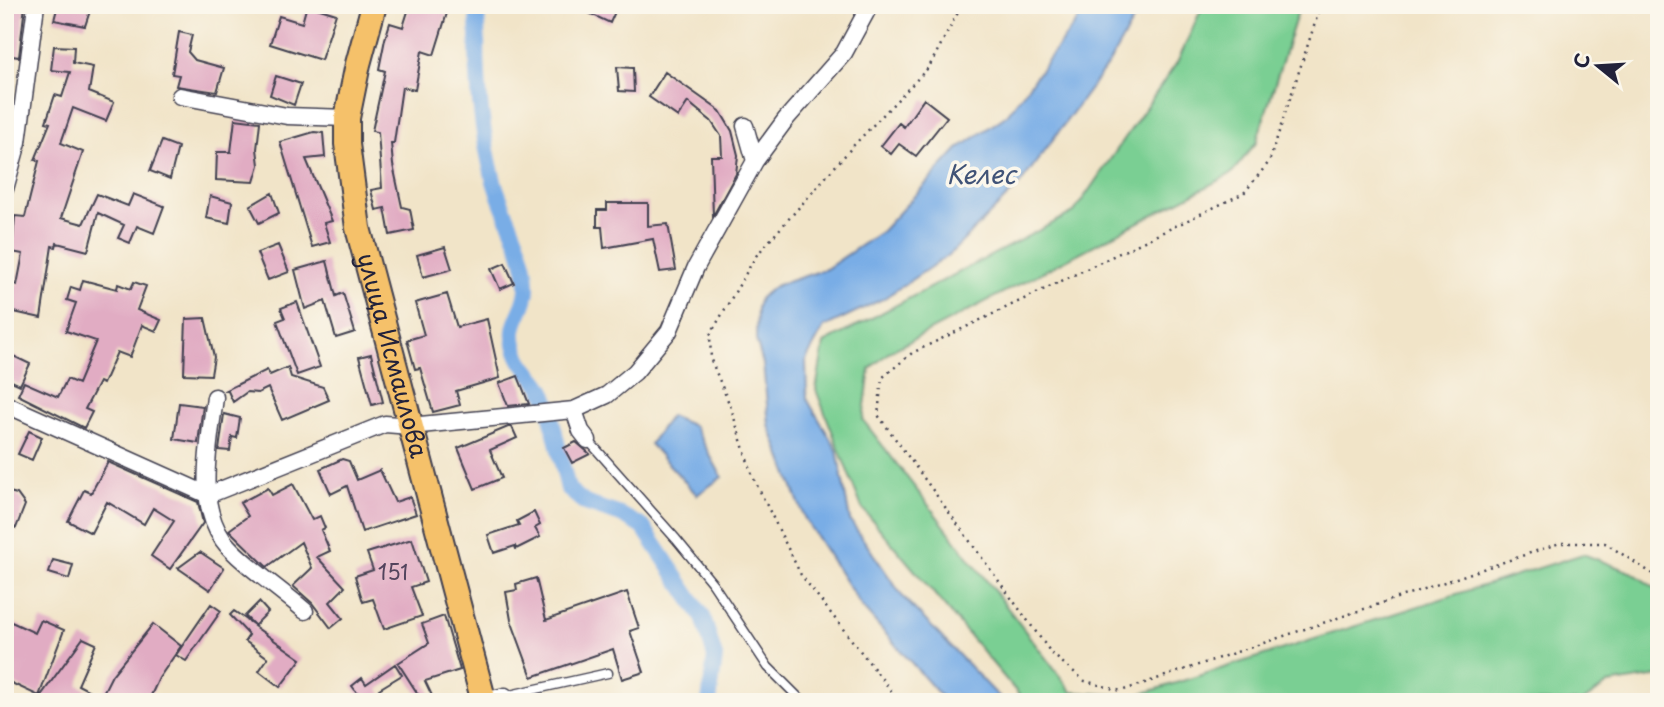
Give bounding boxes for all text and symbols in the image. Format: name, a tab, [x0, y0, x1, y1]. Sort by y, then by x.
north arrow	[1562, 32, 1632, 102]
text: С	[1565, 49, 1596, 72]
water label: Келес	[946, 154, 1018, 193]
street label: улица Исмаилова	[349, 249, 438, 462]
house number: 151	[378, 555, 408, 587]

